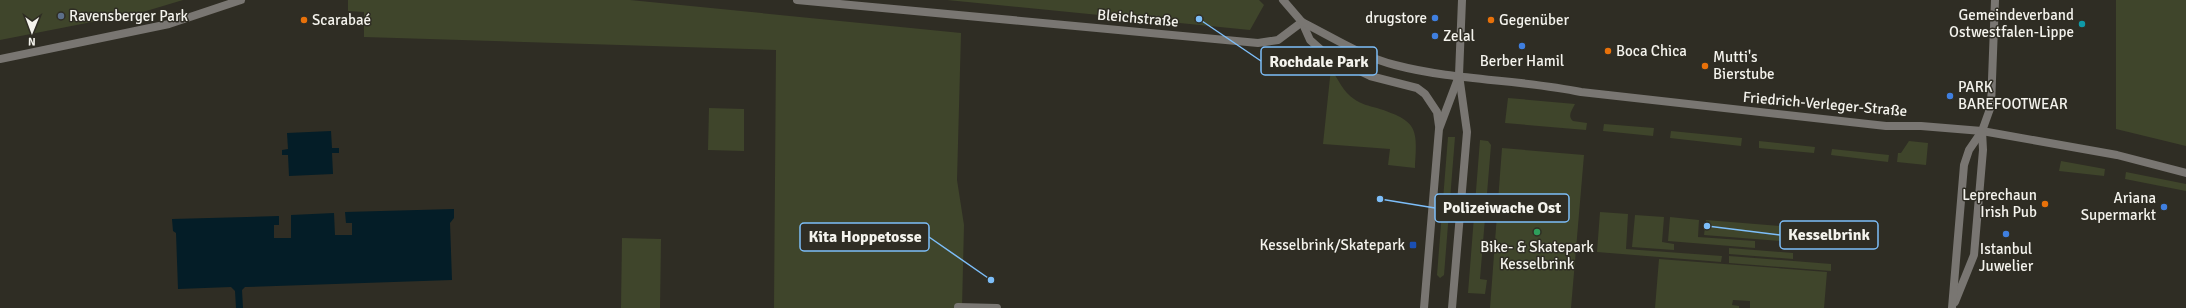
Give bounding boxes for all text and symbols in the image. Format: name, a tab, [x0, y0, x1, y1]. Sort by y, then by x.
street label: Bleichstraße	[1096, 5, 1180, 31]
place label: Gemeindeverband Ostwestfalen-Lippe	[1949, 6, 2074, 41]
place label: Ravensberger Park	[69, 7, 188, 25]
place label: drugstore	[1365, 9, 1427, 27]
marker: Ravensberger Park	[56, 11, 66, 21]
place label: Scarabaé	[312, 11, 371, 29]
place label: Gegenüber	[1499, 11, 1569, 29]
north arrow	[12, 12, 52, 52]
marker: drugstore	[1430, 13, 1440, 23]
marker: Scarabaé	[299, 15, 309, 25]
marker: Gegenüber	[1486, 15, 1496, 25]
marker: Gemeindeverband Ostwestfalen-Lippe	[2077, 19, 2087, 29]
place label: Zelal	[1443, 27, 1475, 45]
marker: Zelal	[1430, 31, 1440, 41]
text: N	[28, 35, 36, 48]
marker: Berber Hamil	[1517, 41, 1527, 51]
place label: Boca Chica	[1616, 42, 1687, 60]
marker: Boca Chica	[1603, 46, 1613, 56]
callout: Rochdale Park	[1261, 47, 1377, 75]
place label: Mutti's Bierstube	[1713, 48, 1775, 83]
text: Rochdale Park	[1269, 52, 1369, 72]
place label: Berber Hamil	[1480, 52, 1564, 70]
marker: Mutti's Bierstube	[1700, 61, 1710, 71]
place label: PARK BAREFOOTWEAR	[1958, 78, 2068, 113]
street label: Friedrich-Verleger-Straße	[1742, 88, 1908, 120]
marker: PARK BAREFOOTWEAR	[1945, 91, 1955, 101]
place label: Leprechaun Irish Pub	[1962, 186, 2037, 221]
place label: Ariana Supermarkt	[2081, 189, 2156, 224]
callout: Polizeiwache Ost	[1435, 194, 1569, 222]
text: Polizeiwache Ost	[1443, 198, 1561, 218]
marker: Leprechaun Irish Pub	[2040, 199, 2050, 209]
marker: Ariana Supermarkt	[2159, 202, 2169, 212]
callout: Kesselbrink	[1780, 221, 1878, 249]
callout: Kita Hoppetosse	[800, 223, 929, 251]
text: Kesselbrink	[1788, 225, 1871, 245]
text: Kita Hoppetosse	[808, 227, 922, 247]
marker: Bike- & Skatepark Kesselbrink	[1532, 227, 1542, 237]
marker: Istanbul Juwelier	[2001, 229, 2011, 239]
place label: Kesselbrink/Skatepark	[1259, 236, 1405, 254]
place label: Bike- & Skatepark Kesselbrink	[1480, 238, 1594, 273]
marker: Kesselbrink/Skatepark	[1408, 240, 1418, 250]
place label: Istanbul Juwelier	[1979, 240, 2034, 275]

